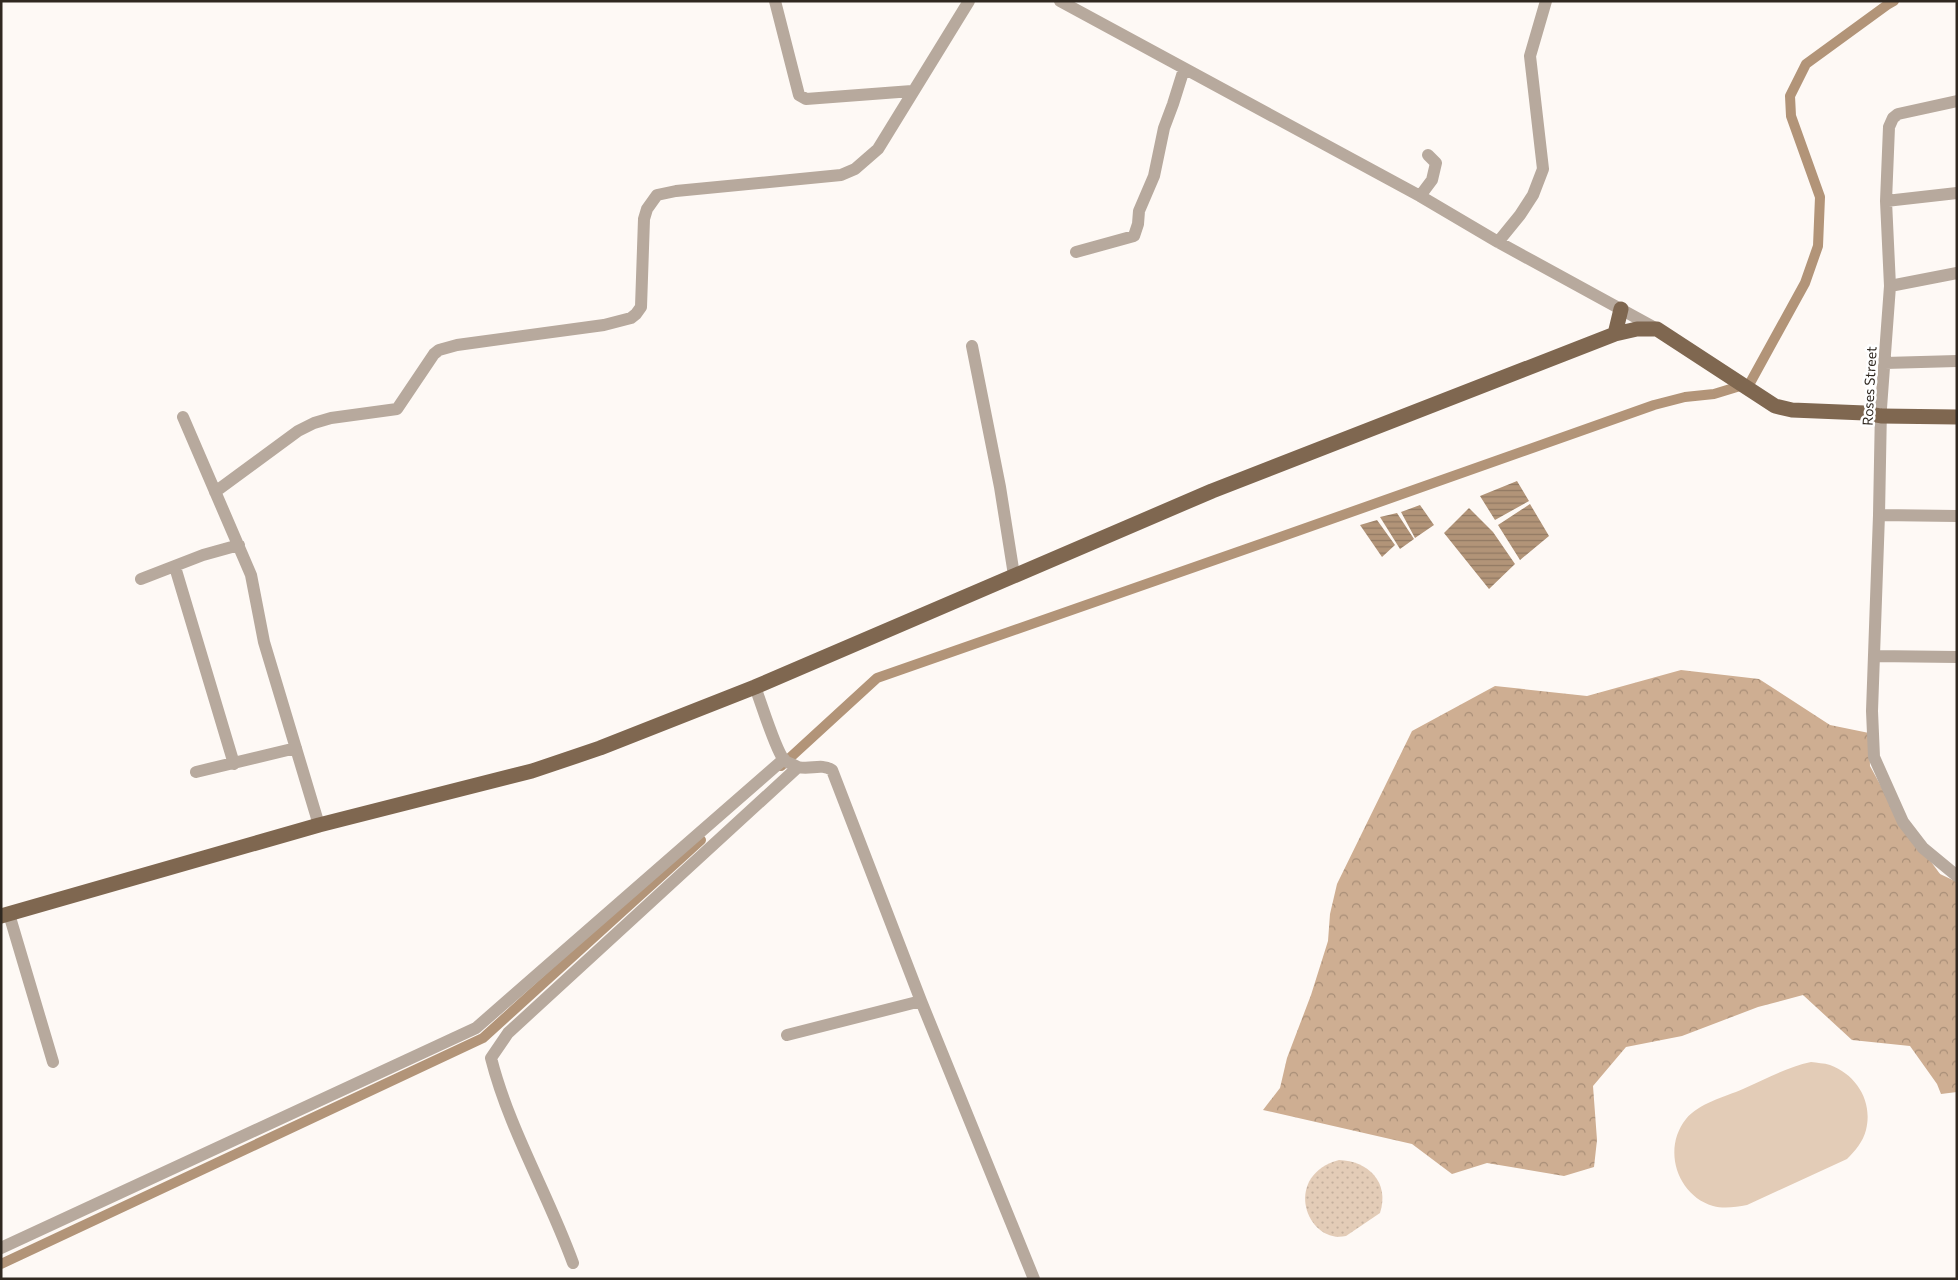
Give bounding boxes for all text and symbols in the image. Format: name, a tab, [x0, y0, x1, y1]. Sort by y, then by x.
street label: Roses Street	[1858, 346, 1880, 426]

